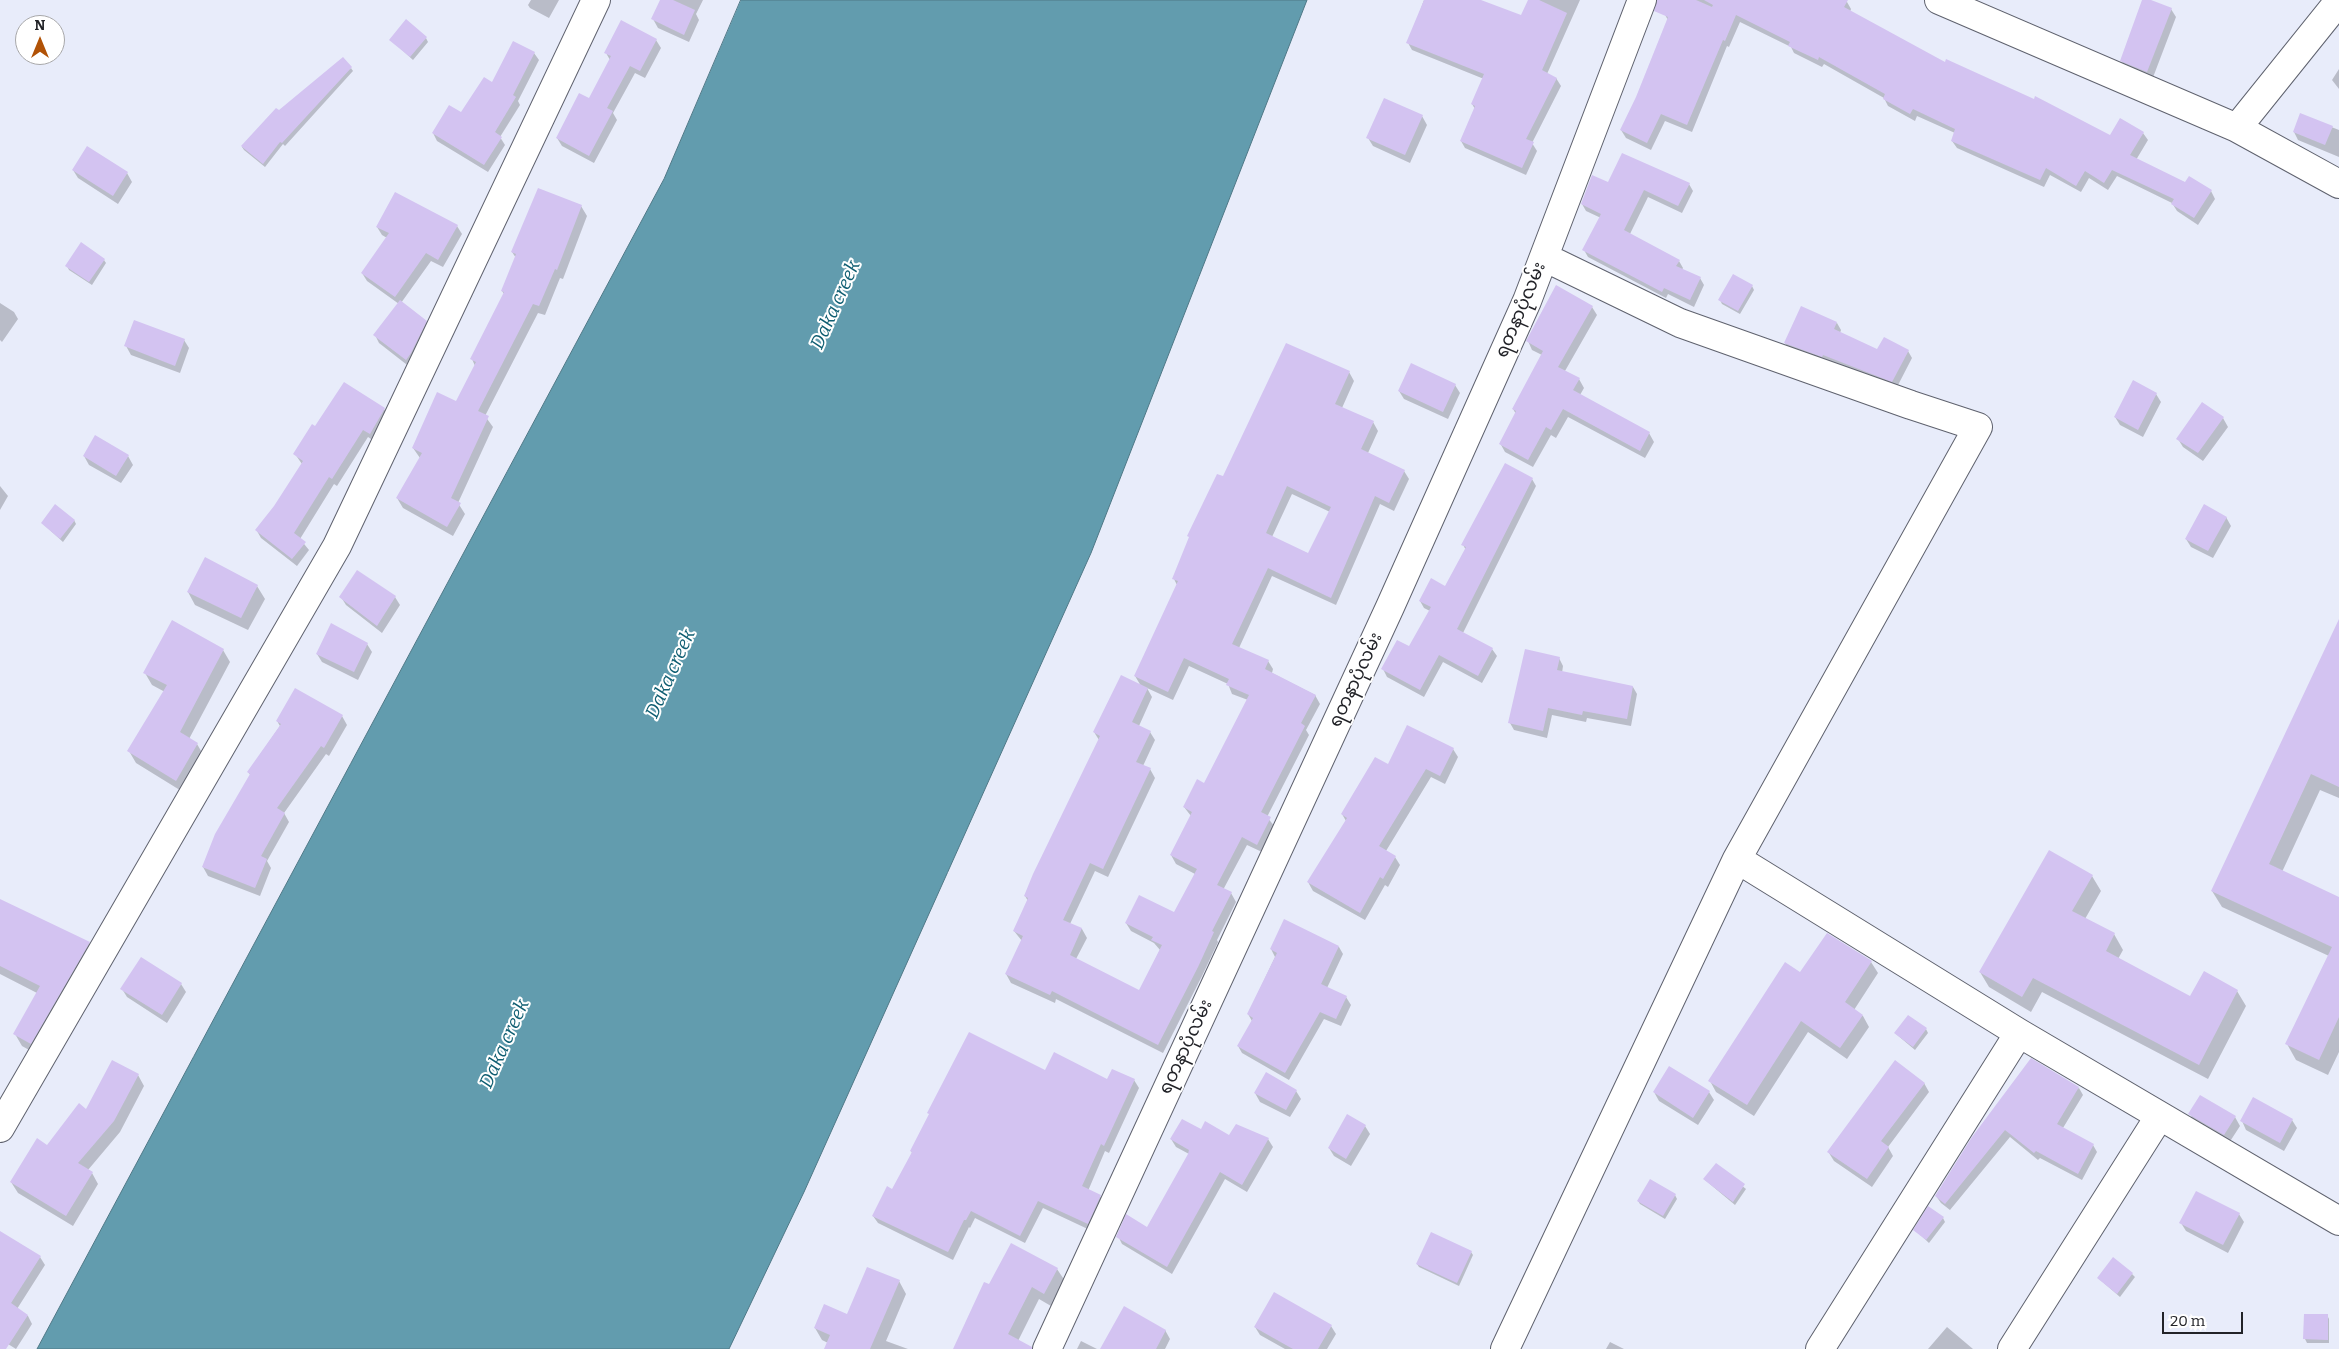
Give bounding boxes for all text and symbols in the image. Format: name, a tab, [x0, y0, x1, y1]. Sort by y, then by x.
north arrow	[15, 15, 65, 65]
text: N	[35, 17, 45, 34]
water label: Daka creek	[806, 257, 866, 353]
street label: ရတနာပုံလမ်း	[1491, 259, 1551, 361]
water label: Daka creek	[641, 626, 701, 722]
street label: ရတနာပုံလမ်း	[1325, 629, 1387, 731]
water label: Daka creek	[475, 996, 535, 1092]
street label: ရတနာပုံလမ်း	[1155, 996, 1217, 1098]
scale bar	[2164, 1302, 2245, 1334]
text: 20 m	[2170, 1312, 2205, 1330]

